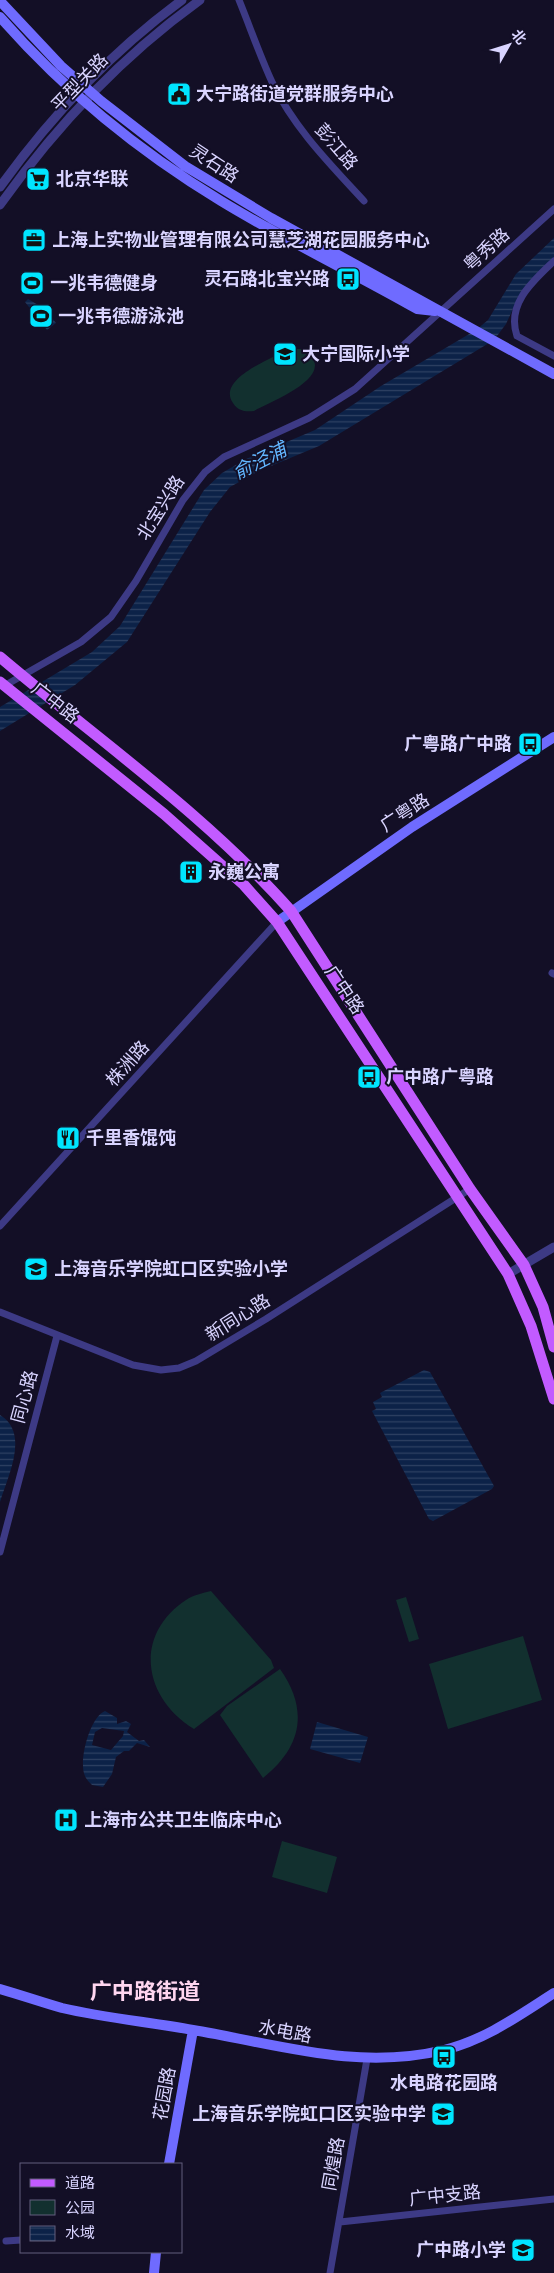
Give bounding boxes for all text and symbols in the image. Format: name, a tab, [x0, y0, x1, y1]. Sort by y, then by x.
north arrow	[484, 20, 534, 70]
text: 北	[508, 26, 530, 48]
street label: 平型关路	[47, 50, 113, 116]
public building icon: 大宁路街道党群服务中心	[166, 81, 192, 107]
place label: 大宁路街道党群服务中心	[196, 84, 394, 105]
street label: 彭江路	[310, 120, 362, 174]
street label: 灵石路	[186, 140, 242, 188]
supermarket icon: 北京华联	[25, 166, 51, 192]
place label: 北京华联	[56, 169, 129, 190]
street label: 粤秀路	[460, 224, 514, 276]
office icon: 上海上实物业管理有限公司慧芝湖花园服务中心	[21, 227, 47, 253]
place label: 上海上实物业管理有限公司慧芝湖花园服务中心	[52, 230, 430, 251]
bus stop icon: 灵石路北宝兴路	[335, 266, 361, 292]
place label: 灵石路北宝兴路	[204, 269, 330, 290]
sports icon: 一兆韦德健身	[19, 270, 45, 296]
place label: 一兆韦德健身	[50, 273, 158, 294]
sports icon: 一兆韦德游泳池	[28, 303, 54, 329]
place label: 一兆韦德游泳池	[58, 306, 184, 327]
school or university icon: 大宁国际小学	[272, 341, 298, 367]
place label: 大宁国际小学	[302, 344, 410, 365]
water label: 俞泾浦	[229, 437, 293, 485]
street label: 北宝兴路	[133, 472, 189, 544]
street label: 广中路	[27, 678, 83, 728]
bus stop icon: 广粤路广中路	[517, 731, 543, 757]
place label: 广粤路广中路	[404, 734, 512, 755]
street label: 广粤路	[377, 789, 433, 837]
building icon: 永巍公寓	[178, 859, 204, 885]
place label: 永巍公寓	[208, 862, 280, 883]
street label: 广中路	[320, 962, 368, 1018]
street label: 株洲路	[102, 1037, 154, 1091]
bus stop icon: 广中路广粤路	[356, 1064, 382, 1090]
place label: 广中路广粤路	[386, 1067, 494, 1088]
restaurant icon: 千里香馄饨	[55, 1125, 81, 1151]
place label: 千里香馄饨	[86, 1128, 176, 1149]
school or university icon: 上海音乐学院虹口区实验小学	[23, 1256, 49, 1282]
place label: 上海音乐学院虹口区实验小学	[54, 1259, 288, 1280]
street label: 新同心路	[202, 1290, 274, 1346]
street label: 同心路	[8, 1368, 42, 1426]
hospital icon: 上海市公共卫生临床中心	[53, 1807, 79, 1833]
place label: 上海市公共卫生临床中心	[84, 1810, 282, 1831]
district label: 广中路街道	[90, 1979, 200, 2006]
street label: 水电路	[256, 2017, 314, 2047]
bus stop icon: 水电路花园路	[431, 2044, 457, 2070]
street label: 花园路	[150, 2066, 180, 2122]
place label: 水电路花园路	[390, 2073, 498, 2094]
school or university icon: 上海音乐学院虹口区实验中学	[430, 2101, 456, 2127]
place label: 上海音乐学院虹口区实验中学	[192, 2104, 426, 2125]
street label: 同煌路	[319, 2136, 349, 2192]
legend	[20, 2163, 182, 2253]
text: 道路	[65, 2174, 95, 2193]
street label: 广中支路	[408, 2182, 482, 2210]
text: 公园	[65, 2199, 95, 2218]
text: 水域	[65, 2224, 95, 2243]
school or university icon: 广中路小学	[510, 2237, 536, 2263]
place label: 广中路小学	[416, 2240, 506, 2261]

